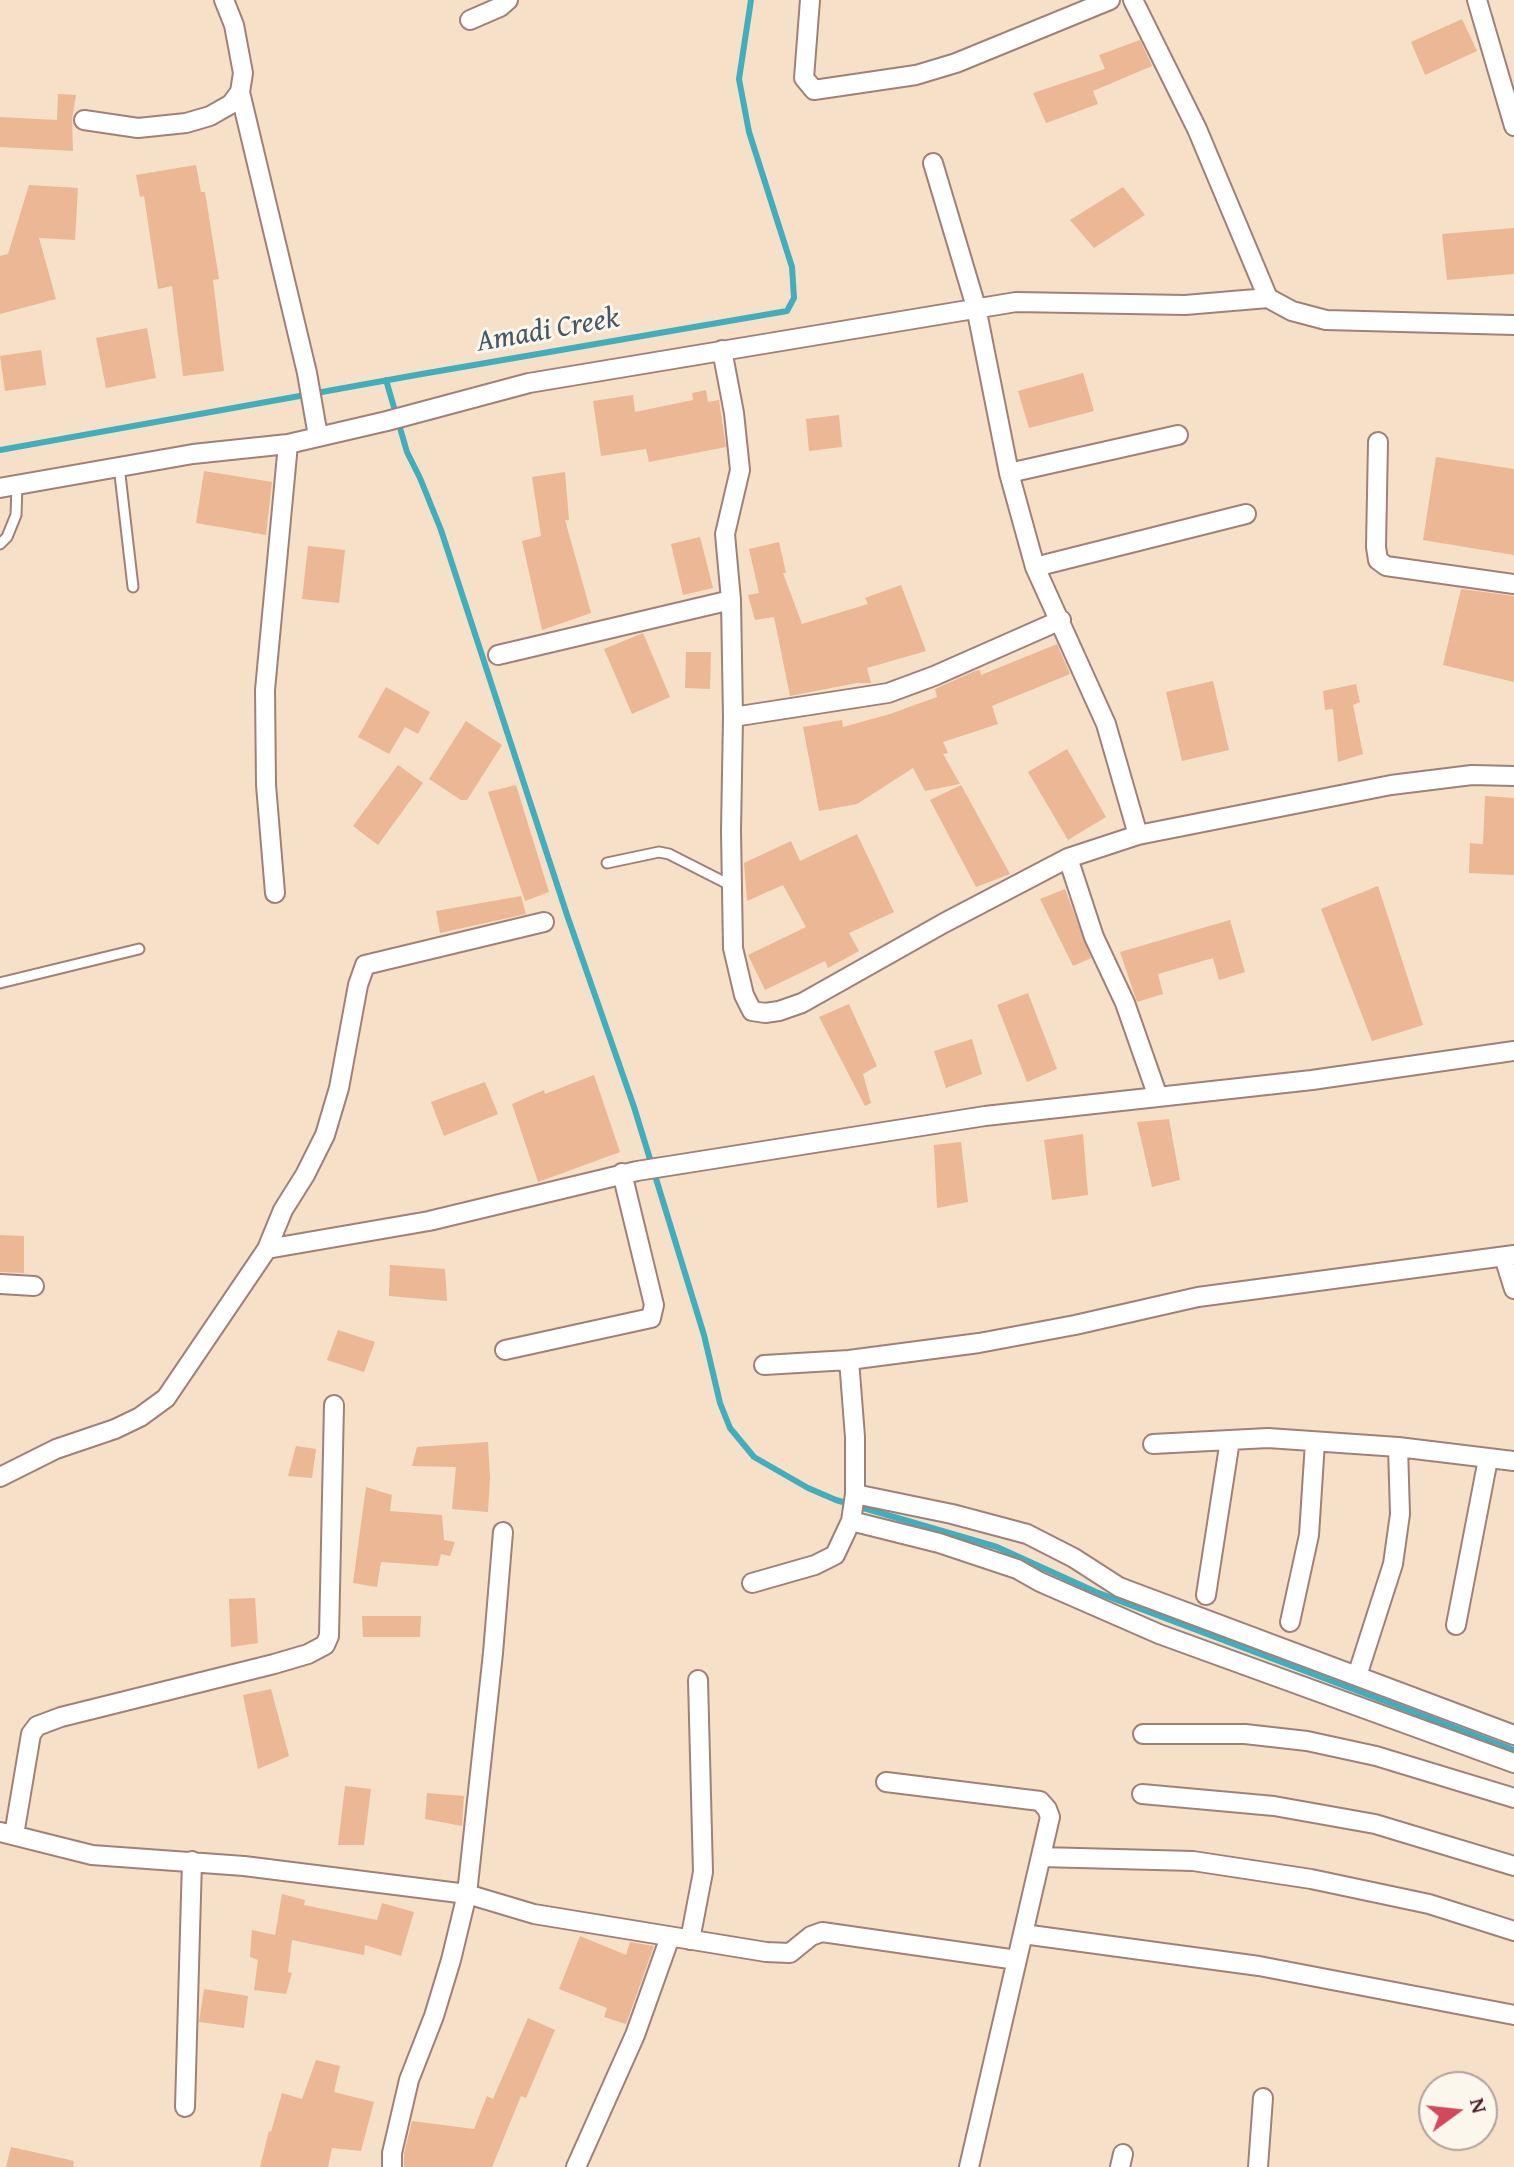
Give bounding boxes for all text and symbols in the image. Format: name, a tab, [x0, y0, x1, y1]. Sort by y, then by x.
water label: Amadi Creek	[474, 301, 622, 361]
north arrow	[1418, 2071, 1498, 2151]
text: N	[1462, 2094, 1497, 2117]

